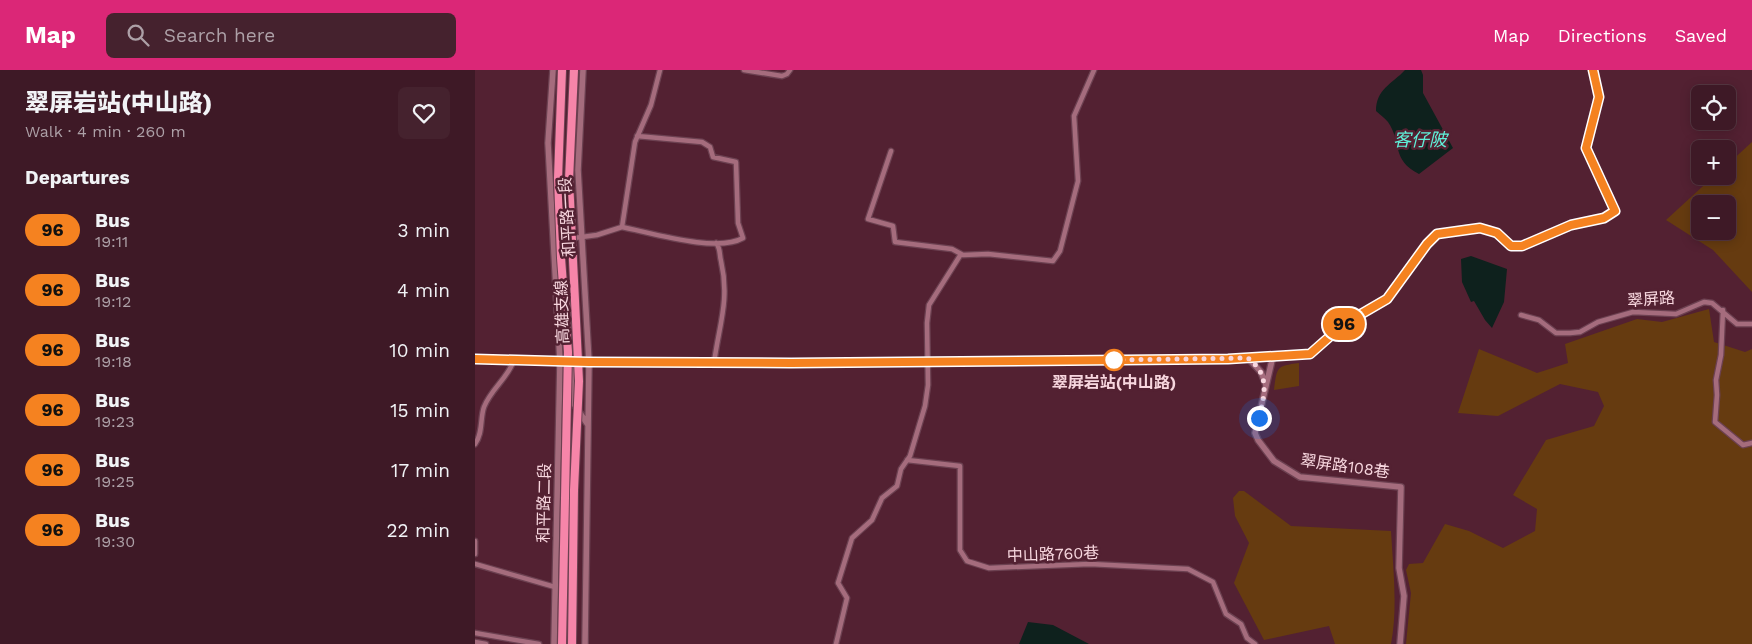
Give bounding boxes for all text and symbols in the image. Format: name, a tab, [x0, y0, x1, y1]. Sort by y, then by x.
search box	[106, 13, 456, 58]
text: Map	[25, 21, 76, 49]
icon: search	[124, 21, 152, 49]
text: Search here	[164, 24, 275, 47]
text: Map	[1493, 25, 1530, 46]
text: Directions	[1558, 25, 1647, 46]
text: Saved	[1675, 25, 1727, 46]
map controls	[1691, 85, 1736, 240]
button: locate	[1691, 85, 1736, 130]
button: heart	[398, 87, 450, 139]
text: 翠屏岩站(中山路)	[25, 89, 212, 117]
text: Walk · 4 min · 260 m	[25, 122, 186, 141]
water label: 客仔陂	[1393, 129, 1450, 150]
button: +	[1691, 140, 1736, 185]
text: Departures	[25, 166, 130, 189]
street label: 和平路一段	[555, 177, 579, 257]
button: −	[1691, 195, 1736, 240]
text: Bus	[95, 209, 130, 232]
text: 96	[41, 219, 64, 240]
text: 3 min	[398, 219, 450, 242]
text: 19:11	[95, 232, 128, 251]
text: Bus	[95, 269, 130, 292]
text: 96	[41, 279, 64, 300]
text: 4 min	[397, 279, 450, 302]
street label: 高雄支線	[551, 280, 573, 344]
street label: 翠屏路	[1626, 288, 1676, 310]
text: 19:12	[95, 292, 131, 311]
line badge: 96	[1321, 308, 1367, 340]
text: 96	[1333, 313, 1355, 334]
text: Bus	[95, 329, 130, 352]
text: 96	[41, 339, 64, 360]
text: 10 min	[389, 339, 450, 362]
marker: 翠屏岩站(中山路)	[1103, 349, 1125, 371]
text: 19:18	[95, 352, 132, 371]
place label: 翠屏岩站(中山路)	[1052, 373, 1176, 392]
text: Bus	[95, 389, 130, 412]
text: 96	[41, 399, 64, 420]
text: 15 min	[390, 399, 450, 422]
your location	[1247, 406, 1272, 431]
text: 19:23	[95, 412, 135, 431]
text: Bus	[95, 449, 130, 472]
street label: 翠屏路108巷	[1299, 450, 1391, 482]
text: 96	[41, 459, 64, 480]
text: 17 min	[391, 459, 450, 482]
street label: 和平路二段	[534, 463, 554, 543]
text: 19:25	[95, 472, 135, 491]
text: Bus	[95, 509, 130, 532]
text: 96	[41, 519, 64, 540]
text: 22 min	[386, 519, 450, 542]
text: 19:30	[95, 532, 135, 551]
street label: 中山路760巷	[1007, 543, 1099, 565]

